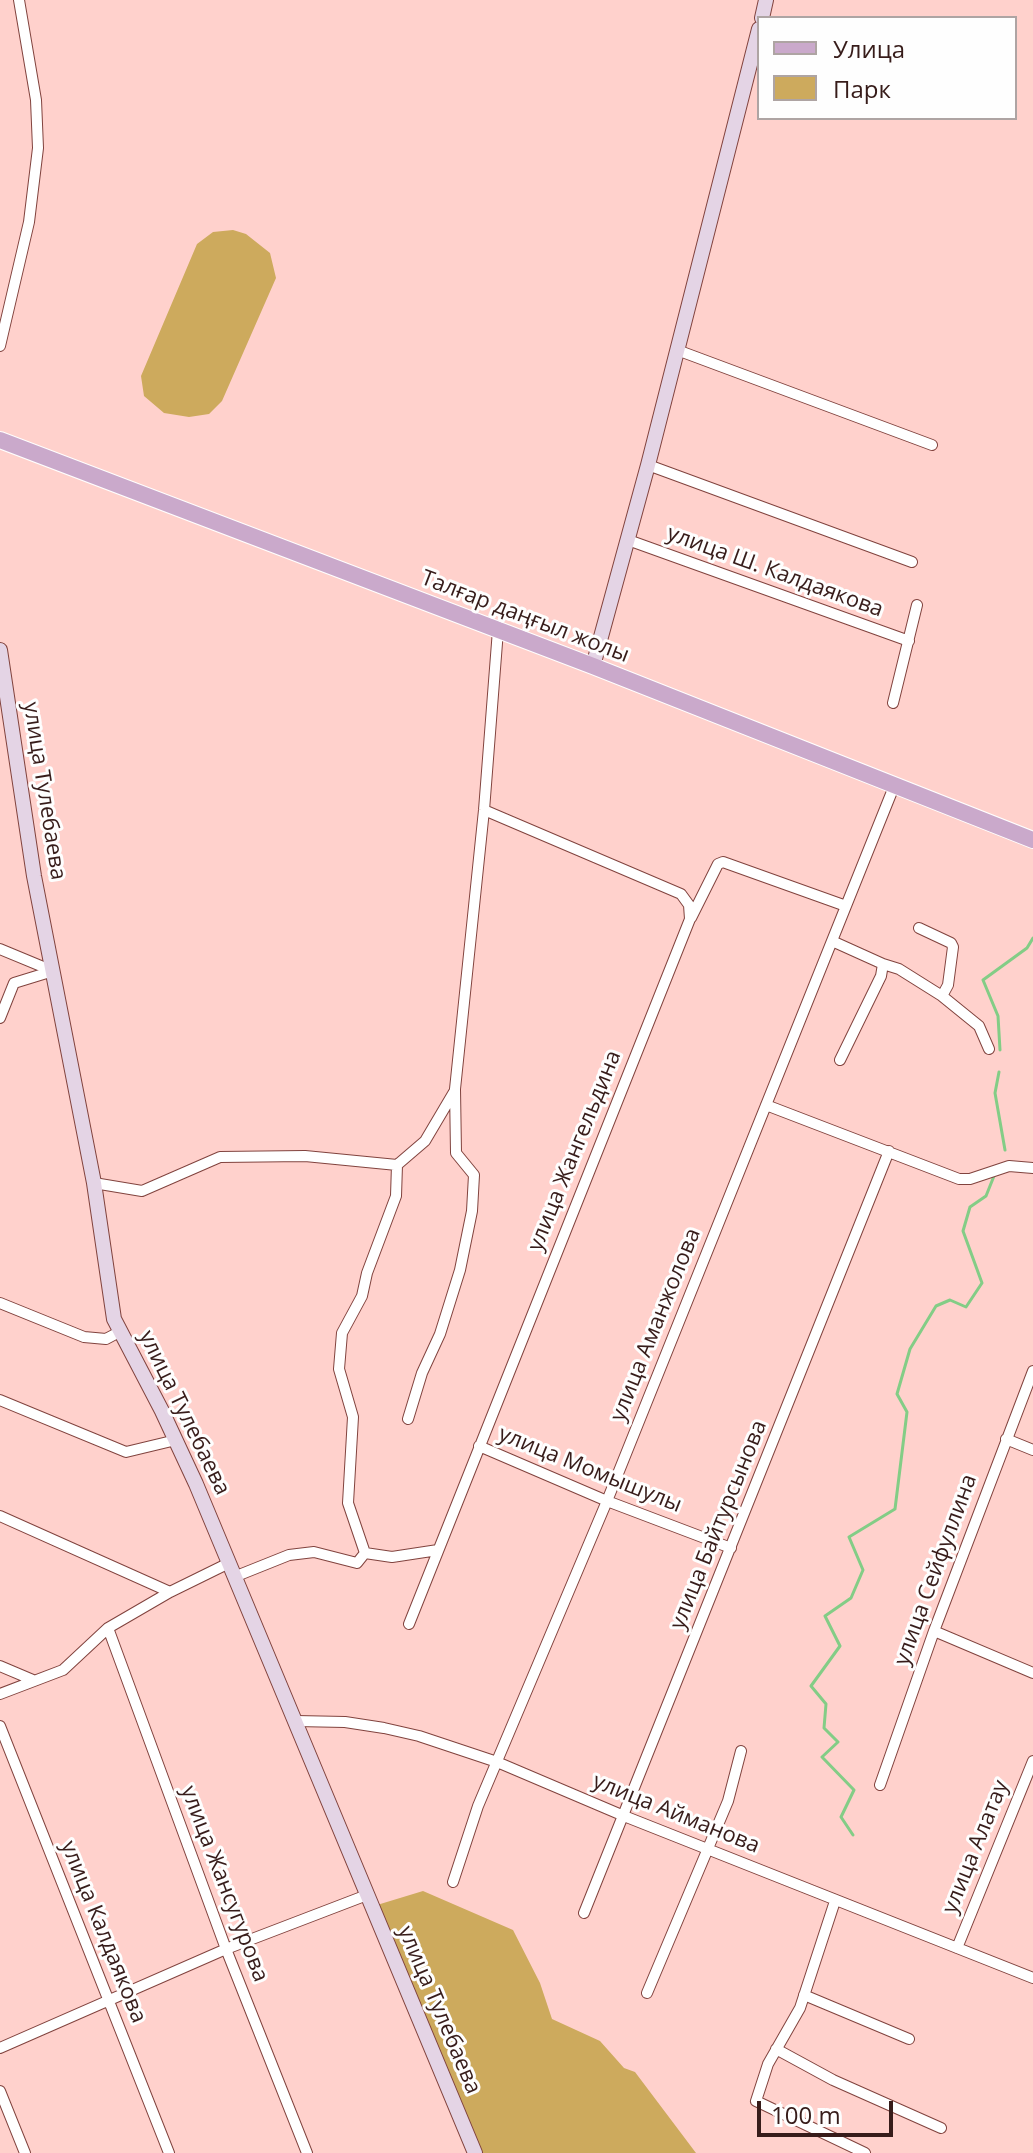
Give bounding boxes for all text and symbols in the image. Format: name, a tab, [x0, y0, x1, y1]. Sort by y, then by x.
legend	[757, 16, 1017, 120]
text: Улица	[833, 32, 905, 65]
text: Парк	[833, 72, 891, 105]
street label: улица Ш. Калдаякова	[663, 521, 887, 623]
street label: Талғар даңғыл жолы	[417, 565, 633, 669]
street label: улица Тулебаева	[17, 700, 71, 882]
street label: улица Жангельдина	[523, 1047, 627, 1255]
street label: улица Аманжолова	[605, 1225, 707, 1425]
street label: улица Тулебаева	[133, 1326, 235, 1500]
street label: улица Байтурсынова	[665, 1417, 773, 1633]
street label: улица Момышулы	[494, 1421, 686, 1519]
street label: улица Сейфуллина	[889, 1471, 983, 1669]
street label: улица Айманова	[589, 1769, 763, 1859]
street label: улица Алатау	[937, 1776, 1015, 1918]
street label: улица Жансугурова	[174, 1782, 274, 1986]
street label: улица Калдаякова	[54, 1837, 152, 2027]
street label: улица Тулебаева	[392, 1922, 486, 2098]
scale bar	[761, 2085, 897, 2135]
text: 100 m	[771, 2098, 841, 2131]

